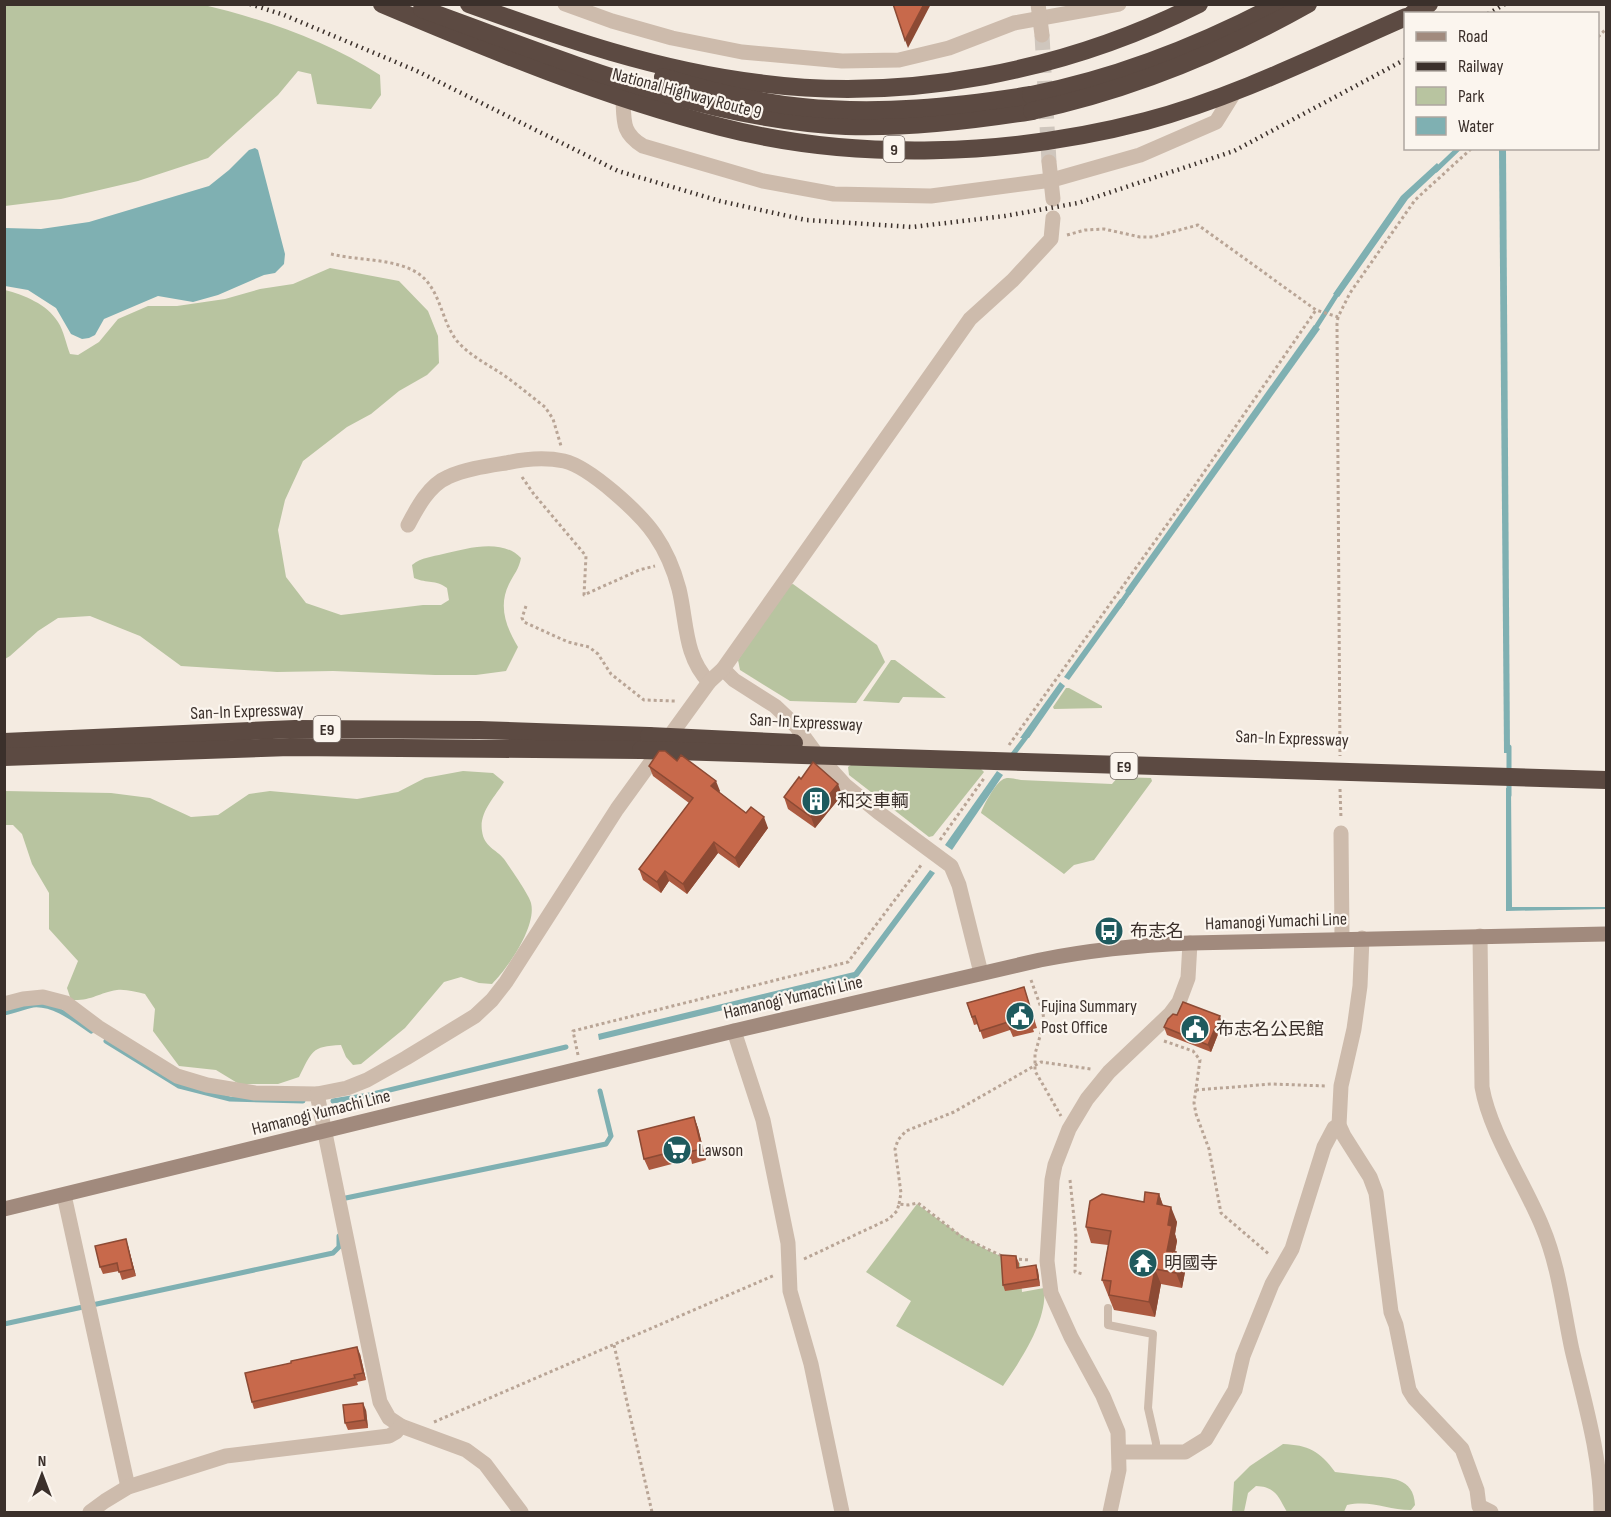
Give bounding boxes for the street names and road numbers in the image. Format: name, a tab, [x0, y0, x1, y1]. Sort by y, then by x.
street label: National Highway Route 9	[610, 63, 764, 124]
road number: 9	[884, 136, 904, 162]
street label: San-In Expressway	[190, 699, 304, 724]
street label: San-In Expressway	[749, 709, 863, 736]
road number: E9	[314, 716, 340, 742]
street label: San-In Expressway	[1235, 726, 1349, 751]
road number: E9	[1110, 753, 1138, 779]
street label: Hamanogi Yumachi Line	[1205, 909, 1347, 934]
street label: Hamanogi Yumachi Line	[722, 971, 865, 1024]
street label: Hamanogi Yumachi Line	[250, 1085, 393, 1140]

